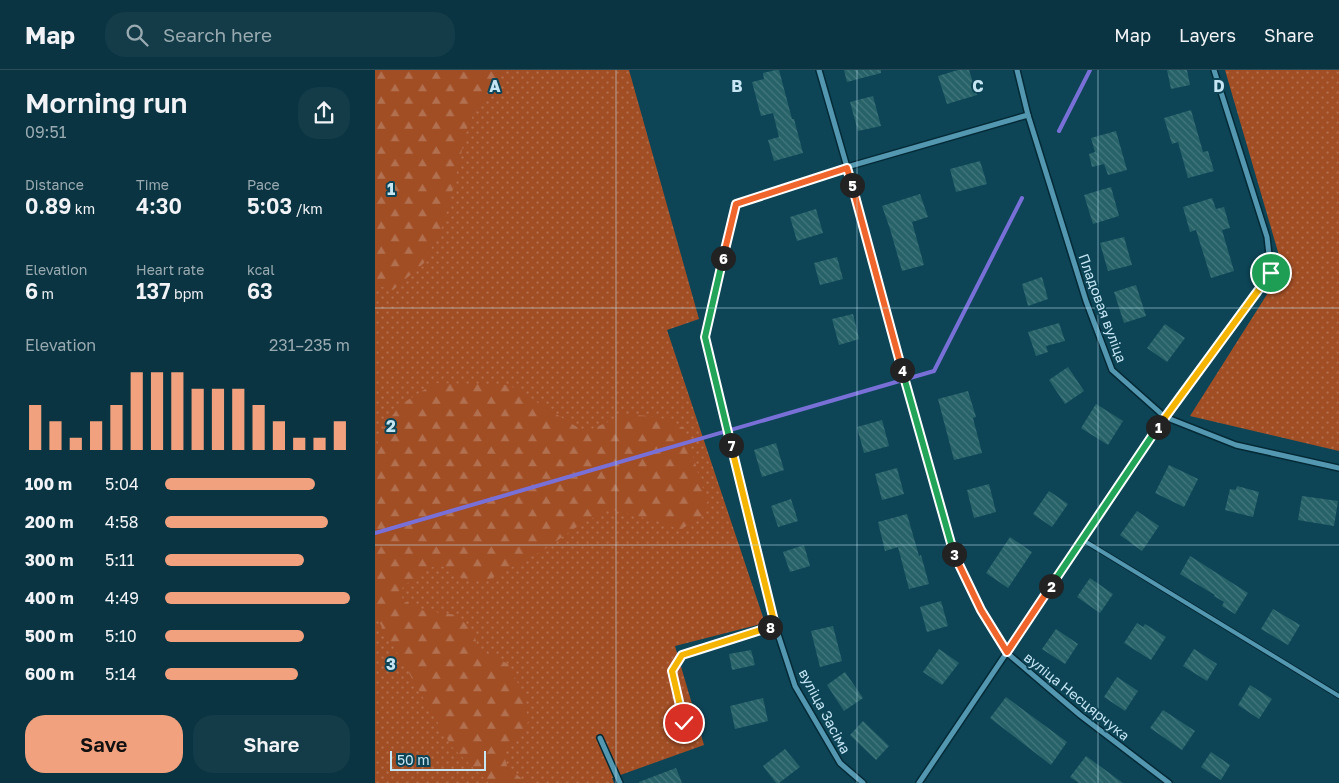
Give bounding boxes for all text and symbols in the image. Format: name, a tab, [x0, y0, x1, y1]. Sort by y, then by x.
search box	[105, 12, 455, 57]
text: Map	[25, 20, 75, 49]
icon: search	[123, 21, 151, 49]
text: Search here	[163, 23, 272, 46]
text: Map	[1114, 24, 1151, 46]
text: Layers	[1179, 24, 1236, 46]
text: Share	[1264, 24, 1314, 46]
text: A	[489, 76, 501, 96]
text: B	[731, 76, 743, 96]
text: C	[972, 76, 984, 96]
text: D	[1213, 76, 1225, 96]
text: Morning run	[25, 86, 188, 119]
button: share	[298, 87, 350, 139]
text: 09:51	[25, 122, 66, 142]
pin: 5	[839, 172, 865, 198]
text: Distance	[25, 176, 84, 193]
text: Time	[136, 176, 169, 193]
text: Pace	[247, 176, 280, 193]
text: 5	[848, 177, 857, 194]
text: 1	[387, 179, 395, 199]
text: 0.89	[25, 193, 71, 219]
text: 4:30	[136, 193, 182, 219]
text: 5:03	[247, 193, 292, 219]
text: km	[71, 200, 95, 217]
text: /km	[292, 200, 323, 217]
pin: 6	[711, 246, 735, 270]
text: 6	[719, 250, 728, 267]
street label: Пладовая вуліца	[1075, 251, 1131, 365]
pin	[1250, 252, 1292, 294]
icon: arrive	[1257, 259, 1285, 287]
text: Elevation	[25, 261, 87, 278]
text: Heart rate	[136, 261, 204, 278]
text: kcal	[247, 261, 275, 278]
text: 6	[25, 278, 38, 304]
text: 137	[136, 278, 171, 304]
text: 63	[247, 278, 273, 304]
text: m	[38, 285, 54, 302]
text: bpm	[171, 285, 204, 302]
text: Elevation	[25, 335, 96, 355]
text: 231–235 m	[269, 335, 350, 355]
pin: 4	[889, 358, 915, 382]
text: 4	[898, 362, 907, 379]
pin: 1	[1145, 414, 1171, 440]
text: 2	[386, 416, 396, 436]
text: 1	[1155, 419, 1162, 436]
pin: 7	[719, 432, 743, 458]
text: 7	[728, 437, 735, 454]
text: 100 m	[25, 474, 72, 494]
text: 5:04	[105, 474, 139, 494]
text: 200 m	[25, 512, 74, 532]
text: 4:58	[105, 512, 139, 532]
pin: 3	[941, 542, 967, 566]
text: 3	[950, 546, 959, 563]
text: 300 m	[25, 550, 74, 570]
text: 5:11	[105, 550, 135, 570]
pin: 2	[1039, 574, 1063, 598]
text: 2	[1047, 578, 1056, 595]
text: 400 m	[25, 588, 74, 608]
text: 4:49	[105, 588, 139, 608]
pin: 8	[757, 614, 783, 640]
text: 8	[766, 619, 775, 636]
text: 500 m	[25, 626, 74, 646]
text: 5:10	[105, 626, 137, 646]
street label: вуліца Несцярчука	[1021, 648, 1133, 744]
text: 3	[386, 654, 396, 674]
text: 600 m	[25, 664, 74, 684]
text: 5:14	[105, 664, 137, 684]
street label: вуліца Засіма	[796, 666, 854, 756]
pin	[663, 702, 705, 744]
icon: check	[670, 709, 698, 737]
button: Save	[25, 715, 183, 773]
button: Share	[193, 715, 350, 773]
scale bar	[390, 748, 486, 771]
text: 50 m	[397, 751, 430, 768]

